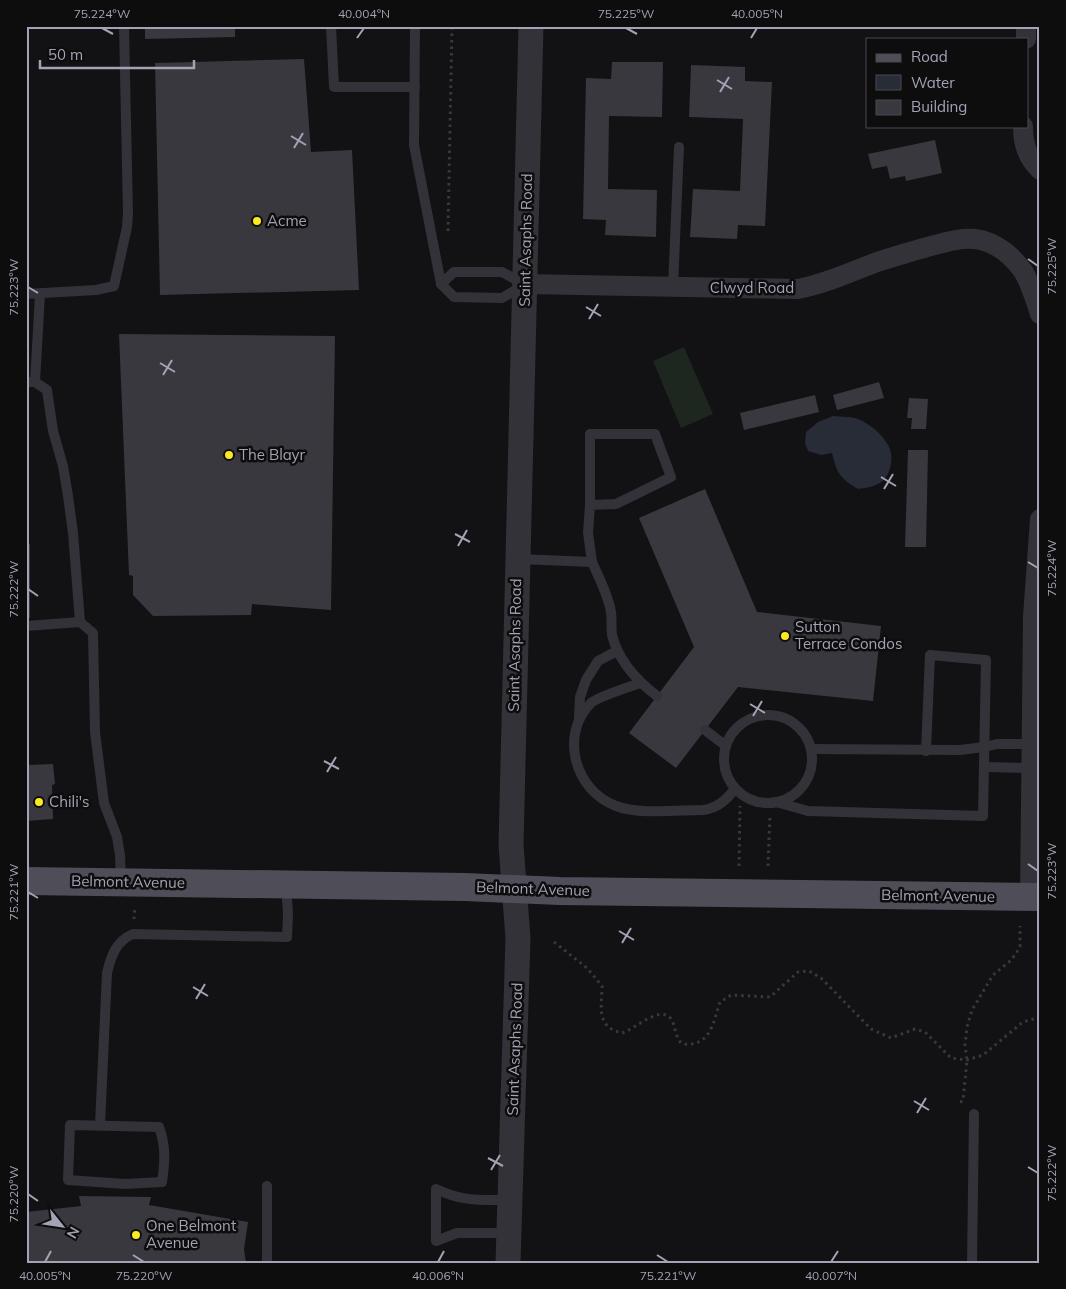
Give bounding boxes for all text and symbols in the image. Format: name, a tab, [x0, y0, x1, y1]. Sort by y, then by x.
text: 75.224°W	[74, 6, 130, 21]
text: 40.004°N	[338, 6, 390, 21]
text: 75.225°W	[598, 6, 654, 21]
text: 40.005°N	[731, 6, 783, 21]
scale bar	[40, 38, 194, 70]
legend	[866, 38, 1028, 128]
text: 50 m	[48, 45, 83, 64]
text: Road	[911, 47, 948, 66]
text: Water	[911, 73, 955, 92]
text: Building	[911, 97, 967, 116]
street label: Saint Asaphs Road	[515, 173, 536, 307]
place label: Acme	[267, 211, 307, 230]
marker: Acme	[251, 215, 263, 227]
text: 75.225°W	[1044, 238, 1059, 294]
text: 75.223°W	[6, 259, 21, 315]
street label: Clwyd Road	[710, 278, 794, 297]
place label: The Blayr	[239, 445, 306, 464]
marker: The Blayr	[223, 449, 235, 461]
text: 75.224°W	[1044, 540, 1059, 596]
text: 75.222°W	[6, 561, 21, 617]
street label: Saint Asaphs Road	[504, 578, 525, 712]
place label: Sutton Terrace Condos	[795, 617, 902, 653]
marker: Sutton Terrace Condos	[779, 630, 791, 642]
place label: Chili's	[49, 792, 90, 811]
marker: Chili's	[33, 796, 45, 808]
text: 75.223°W	[1044, 843, 1059, 899]
text: 75.221°W	[6, 864, 21, 920]
street label: Belmont Avenue	[71, 871, 185, 892]
street label: Belmont Avenue	[476, 877, 590, 900]
street label: Belmont Avenue	[881, 885, 995, 906]
street label: Saint Asaphs Road	[503, 982, 526, 1116]
text: 75.222°W	[1044, 1145, 1059, 1201]
text: 75.220°W	[6, 1166, 21, 1222]
north arrow	[38, 1202, 88, 1252]
place label: One Belmont Avenue	[146, 1216, 236, 1252]
text: N	[63, 1223, 84, 1242]
marker: One Belmont Avenue	[130, 1229, 142, 1241]
text: 40.005°N	[19, 1268, 71, 1283]
text: 75.220°W	[116, 1268, 172, 1283]
text: 40.006°N	[412, 1268, 464, 1283]
text: 75.221°W	[640, 1268, 696, 1283]
text: 40.007°N	[805, 1268, 857, 1283]

